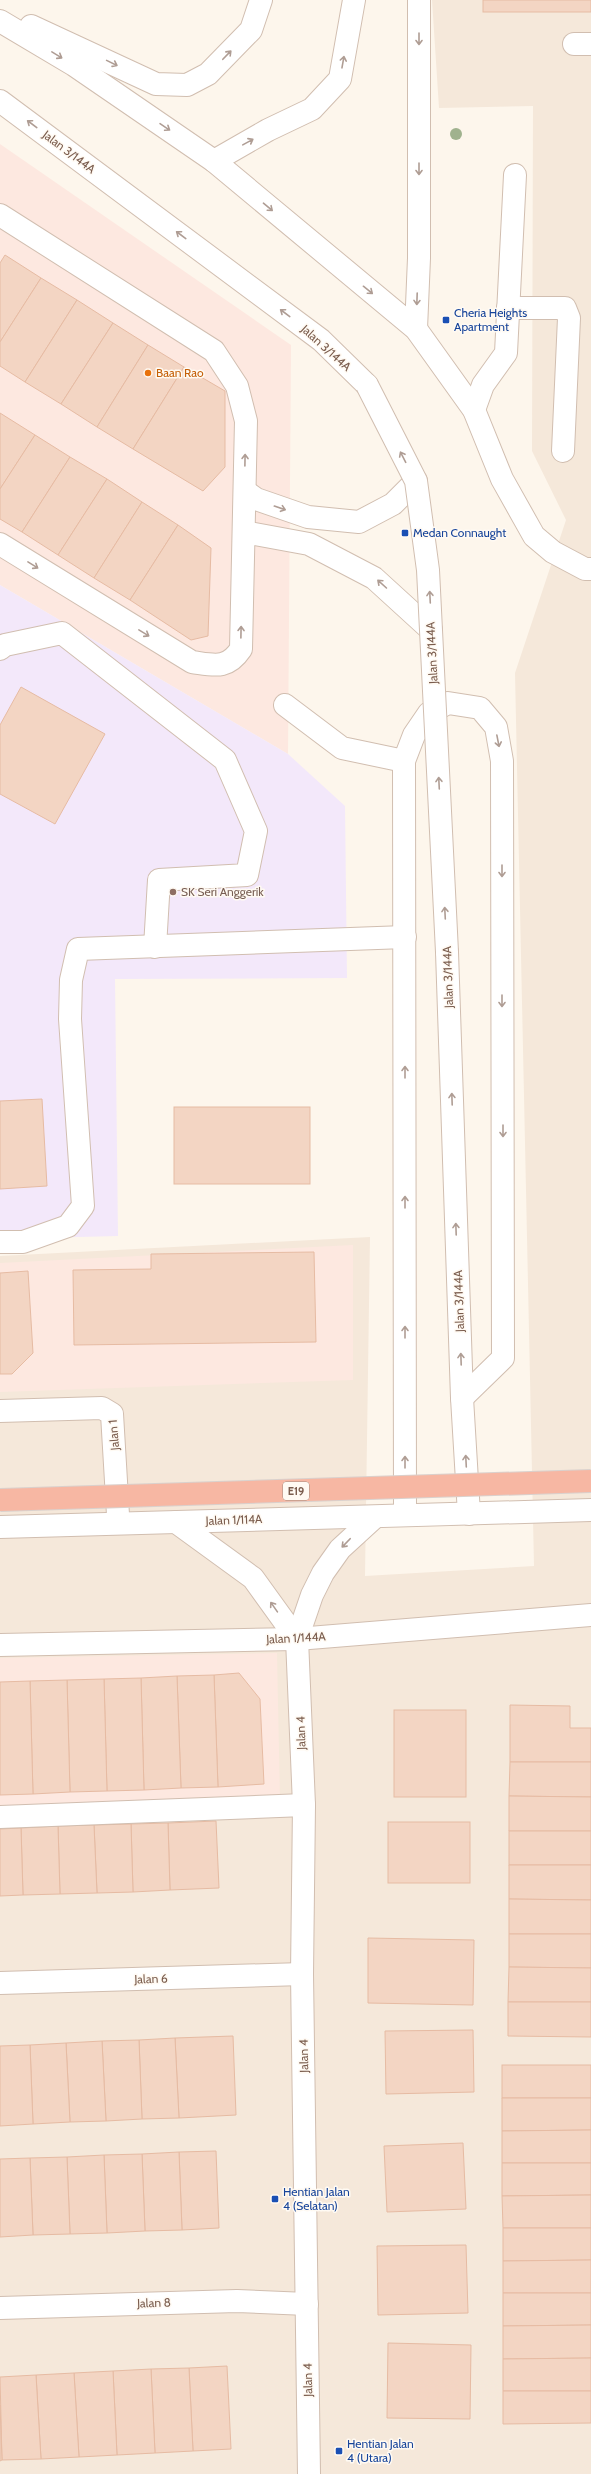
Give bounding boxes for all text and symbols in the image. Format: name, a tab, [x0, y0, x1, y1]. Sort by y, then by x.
one-way arrow	[415, 32, 423, 45]
one-way arrow	[222, 50, 232, 60]
one-way arrow	[51, 51, 62, 59]
one-way arrow	[339, 56, 347, 69]
one-way arrow	[106, 60, 118, 67]
one-way arrow	[26, 120, 37, 128]
one-way arrow	[160, 123, 171, 131]
street label: Jalan 3/144A	[39, 126, 99, 177]
one-way arrow	[242, 137, 254, 145]
one-way arrow	[415, 162, 423, 175]
one-way arrow	[263, 202, 274, 211]
one-way arrow	[175, 231, 186, 239]
one-way arrow	[363, 285, 374, 294]
one-way arrow	[413, 292, 421, 305]
place label: Cheria Heights Apartment	[454, 305, 527, 334]
one-way arrow	[280, 309, 291, 317]
marker: Cheria Heights Apartment	[441, 315, 451, 325]
street label: Jalan 3/144A	[297, 321, 355, 374]
place label: Baan Rao	[156, 365, 204, 380]
marker: Baan Rao	[143, 368, 153, 378]
one-way arrow	[399, 451, 407, 463]
one-way arrow	[241, 454, 249, 467]
one-way arrow	[273, 504, 285, 512]
place label: Medan Connaught	[413, 525, 506, 540]
marker: Medan Connaught	[400, 528, 410, 538]
one-way arrow	[27, 561, 39, 569]
one-way arrow	[377, 580, 387, 589]
one-way arrow	[426, 591, 433, 604]
street label: Jalan 3/144A	[422, 621, 441, 685]
one-way arrow	[238, 626, 245, 639]
one-way arrow	[138, 629, 150, 637]
one-way arrow	[495, 734, 503, 747]
one-way arrow	[435, 777, 443, 790]
one-way arrow	[498, 864, 506, 877]
place label: SK Seri Anggerik	[181, 884, 264, 899]
marker: SK Seri Anggerik	[168, 887, 178, 897]
one-way arrow	[442, 907, 449, 920]
street label: Jalan 3/144A	[439, 945, 456, 1009]
one-way arrow	[498, 994, 506, 1007]
one-way arrow	[401, 1066, 409, 1079]
one-way arrow	[448, 1093, 456, 1106]
one-way arrow	[499, 1124, 507, 1137]
one-way arrow	[401, 1196, 409, 1209]
one-way arrow	[453, 1223, 460, 1236]
street label: Jalan 3/144A	[450, 1269, 467, 1333]
one-way arrow	[401, 1326, 409, 1339]
one-way arrow	[457, 1353, 465, 1366]
street label: Jalan 1	[105, 1419, 122, 1452]
one-way arrow	[462, 1455, 469, 1468]
one-way arrow	[401, 1456, 409, 1469]
road number: E19	[283, 1482, 309, 1500]
street label: Jalan 1/114A	[204, 1511, 263, 1528]
one-way arrow	[341, 1538, 351, 1548]
one-way arrow	[270, 1602, 278, 1613]
street label: Jalan 1/144A	[265, 1628, 327, 1647]
street label: Jalan 4	[292, 1716, 309, 1751]
street label: Jalan 6	[133, 1970, 168, 1987]
street label: Jalan 4	[296, 2039, 311, 2074]
place label: Hentian Jalan 4 (Selatan)	[283, 2184, 350, 2213]
marker: Hentian Jalan 4 (Selatan)	[270, 2194, 280, 2204]
street label: Jalan 8	[136, 2294, 171, 2311]
street label: Jalan 4	[300, 2363, 315, 2398]
place label: Hentian Jalan 4 (Utara)	[347, 2436, 414, 2465]
marker: Hentian Jalan 4 (Utara)	[334, 2446, 344, 2456]

